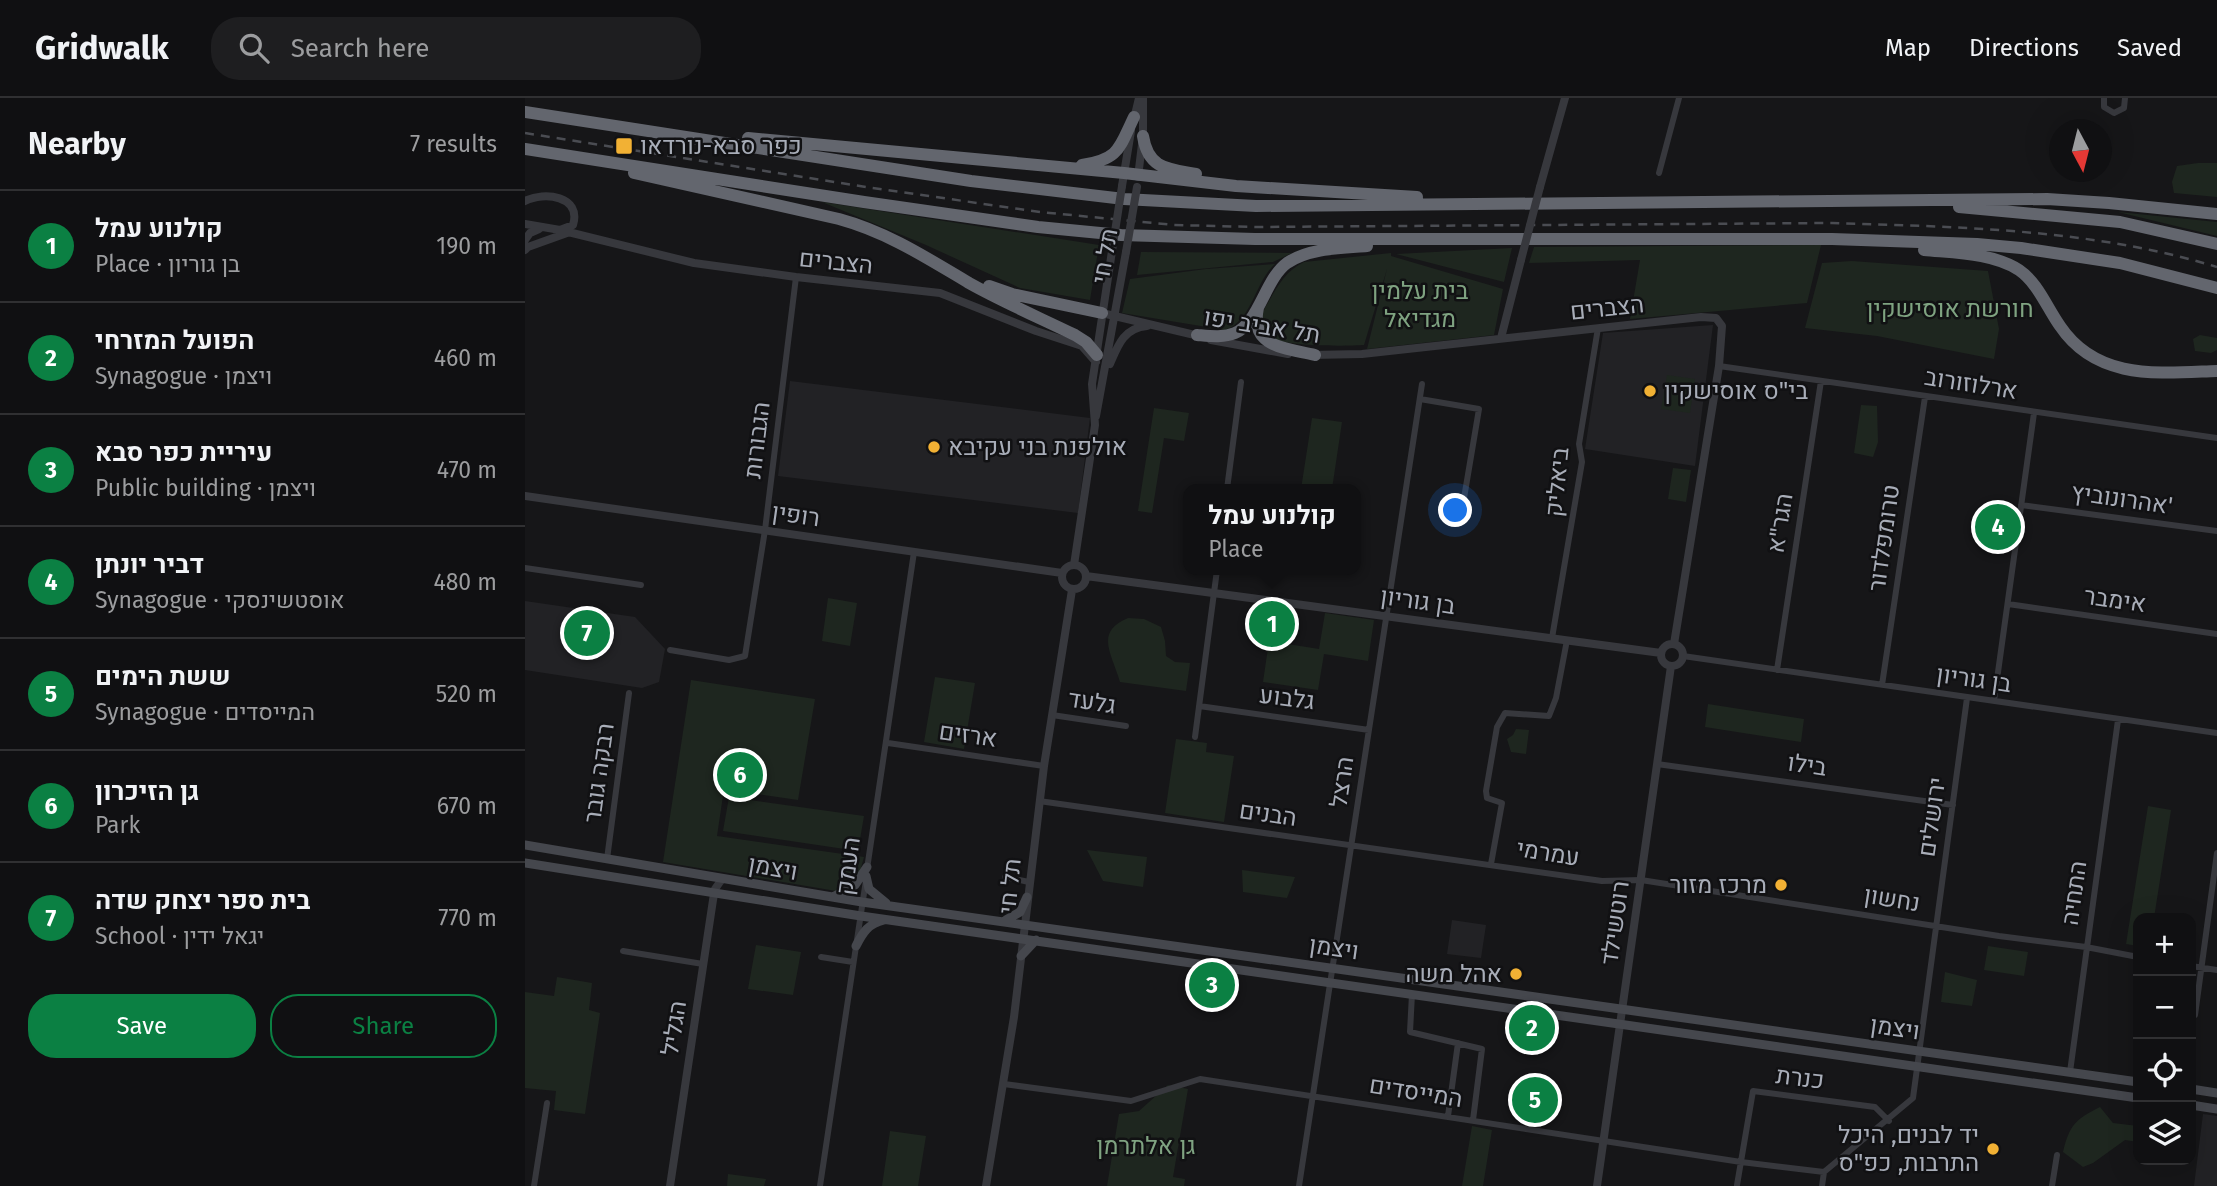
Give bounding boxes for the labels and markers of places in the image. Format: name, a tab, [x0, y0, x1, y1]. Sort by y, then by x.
place label: כפר סבא-נורדאו	[640, 132, 802, 160]
marker: כפר סבא-נורדאו	[614, 136, 634, 156]
place label: בי"ס אוסישקין	[1664, 377, 1809, 405]
marker: בי"ס אוסישקין	[1642, 383, 1658, 399]
place label: אולפנת בני עקיבא	[948, 433, 1127, 461]
marker: אולפנת בני עקיבא	[926, 439, 942, 455]
pin: 4	[1975, 501, 2021, 553]
pin: 1	[1249, 598, 1295, 650]
pin: 7	[564, 607, 610, 659]
pin: 6	[717, 749, 763, 801]
place label: מרכז מזור	[1670, 871, 1767, 899]
marker: מרכז מזור	[1773, 877, 1789, 893]
pin: 3	[1189, 959, 1235, 1011]
place label: אהל משה	[1405, 960, 1502, 988]
marker: אהל משה	[1508, 966, 1524, 982]
pin: 2	[1509, 1002, 1555, 1054]
pin: 5	[1512, 1074, 1558, 1126]
place label: יד לבנים, היכל התרבות, כפ"ס	[1838, 1121, 1979, 1177]
marker: יד לבנים, היכל התרבות, כפ"ס	[1985, 1141, 2001, 1157]

